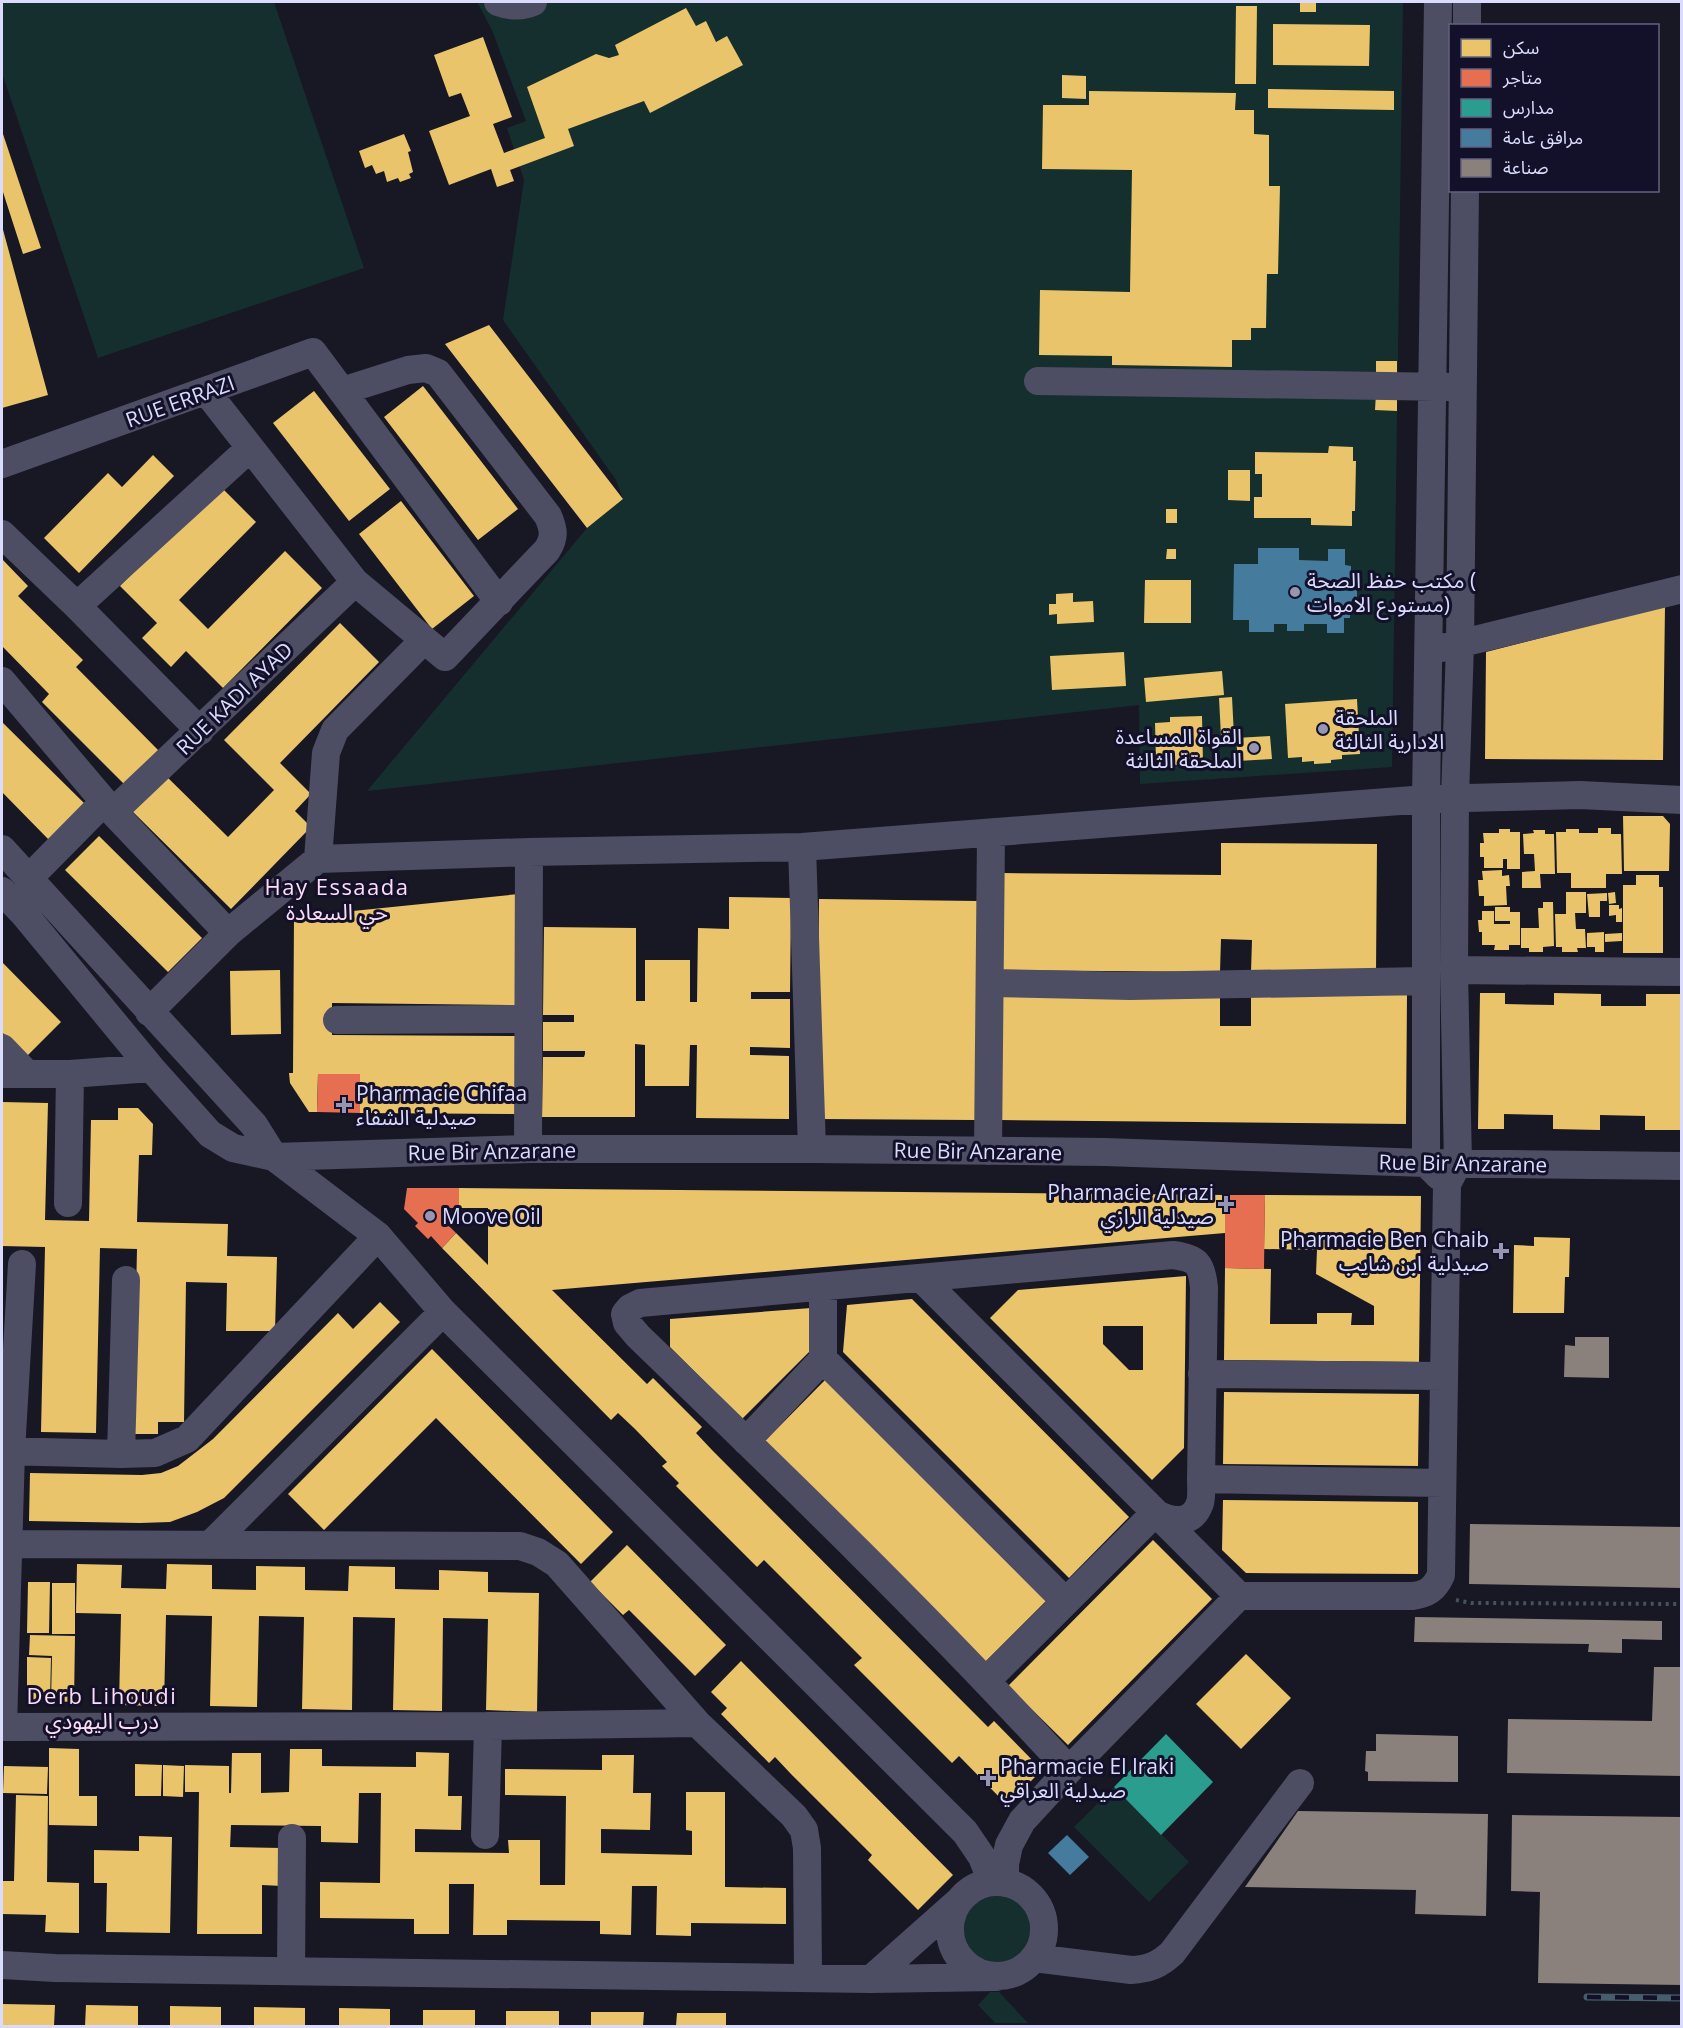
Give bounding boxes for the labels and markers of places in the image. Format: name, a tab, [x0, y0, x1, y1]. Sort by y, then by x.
place label: مكتب حفظ الصحة ( مستودع الاموات)	[1307, 566, 1476, 620]
marker: مكتب حفظ الصحة ( مستودع الاموات)	[1288, 585, 1302, 599]
place label: الملحقة الادارية الثالثة	[1335, 703, 1444, 755]
place label: القواة المساعدة الملحقة الثالثة	[1115, 722, 1242, 774]
marker: الملحقة الادارية الثالثة	[1316, 722, 1330, 736]
marker: القواة المساعدة الملحقة الثالثة	[1247, 741, 1261, 755]
place label: Pharmacie Chifaa صيدلية الشفاء	[356, 1079, 527, 1131]
marker: Pharmacie Chifaa صيدلية الشفاء	[337, 1098, 351, 1112]
place label: Pharmacie Arrazi صيدلية الرازي	[1047, 1178, 1214, 1233]
marker: Pharmacie Arrazi صيدلية الرازي	[1219, 1197, 1233, 1211]
place label: Moove Oil	[442, 1202, 541, 1230]
marker: Moove Oil	[423, 1209, 437, 1223]
place label: Pharmacie Ben Chaib صيدلية ابن شايب	[1280, 1225, 1489, 1277]
marker: Pharmacie Ben Chaib صيدلية ابن شايب	[1494, 1244, 1508, 1258]
place label: Pharmacie El Iraki صيدلية العراقي	[1000, 1752, 1174, 1807]
marker: Pharmacie El Iraki صيدلية العراقي	[981, 1771, 995, 1785]

